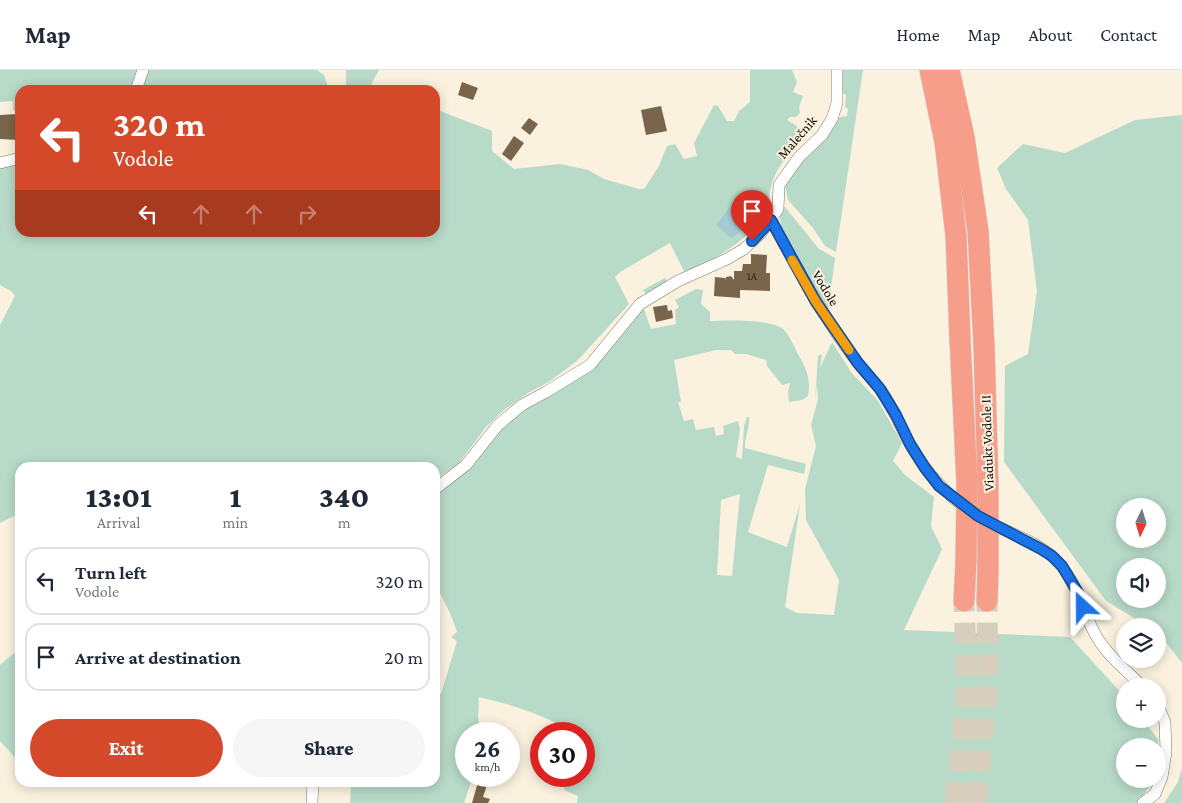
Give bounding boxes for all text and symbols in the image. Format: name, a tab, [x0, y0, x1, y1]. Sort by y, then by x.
text: Map	[25, 21, 71, 48]
text: Home	[897, 25, 940, 45]
text: Map	[968, 25, 1000, 45]
text: About	[1028, 25, 1072, 45]
text: Contact	[1100, 25, 1157, 45]
icon: left	[30, 105, 95, 170]
text: 320 m	[113, 105, 205, 144]
street label: Malečnik	[774, 112, 820, 162]
text: Vodole	[113, 146, 173, 171]
pin	[731, 190, 773, 241]
icon: arrive	[738, 197, 766, 225]
icon: left	[134, 200, 162, 228]
icon: ahead	[187, 200, 215, 228]
icon: ahead	[240, 200, 268, 228]
icon: right	[293, 200, 321, 228]
street label: Vodole	[809, 267, 843, 309]
house number: 1A	[747, 270, 758, 282]
street label: Viadukt Vodole II	[977, 395, 997, 491]
text: 13:01	[86, 480, 152, 513]
text: 1	[230, 480, 241, 513]
text: 340	[319, 480, 369, 513]
north arrow	[1116, 498, 1166, 548]
map controls	[1116, 498, 1166, 788]
text: Arrival	[97, 514, 141, 531]
text: min	[223, 514, 248, 531]
text: m	[338, 514, 351, 531]
button: sound	[1116, 558, 1166, 608]
text: Turn left	[75, 562, 147, 583]
icon: left	[32, 567, 60, 595]
text: 320 m	[375, 571, 423, 592]
position arrow	[1056, 580, 1108, 632]
text: Vodole	[75, 583, 119, 600]
button: layers	[1116, 618, 1166, 668]
icon: arrive	[32, 643, 60, 671]
text: Arrive at destination	[75, 647, 241, 668]
text: 20 m	[384, 647, 423, 668]
button: +	[1116, 678, 1166, 728]
button: Exit	[30, 719, 223, 777]
button: Share	[233, 719, 425, 777]
speed limit sign: 30	[530, 722, 595, 787]
text: 26	[474, 735, 501, 762]
button: −	[1116, 738, 1166, 788]
text: km/h	[475, 760, 500, 774]

